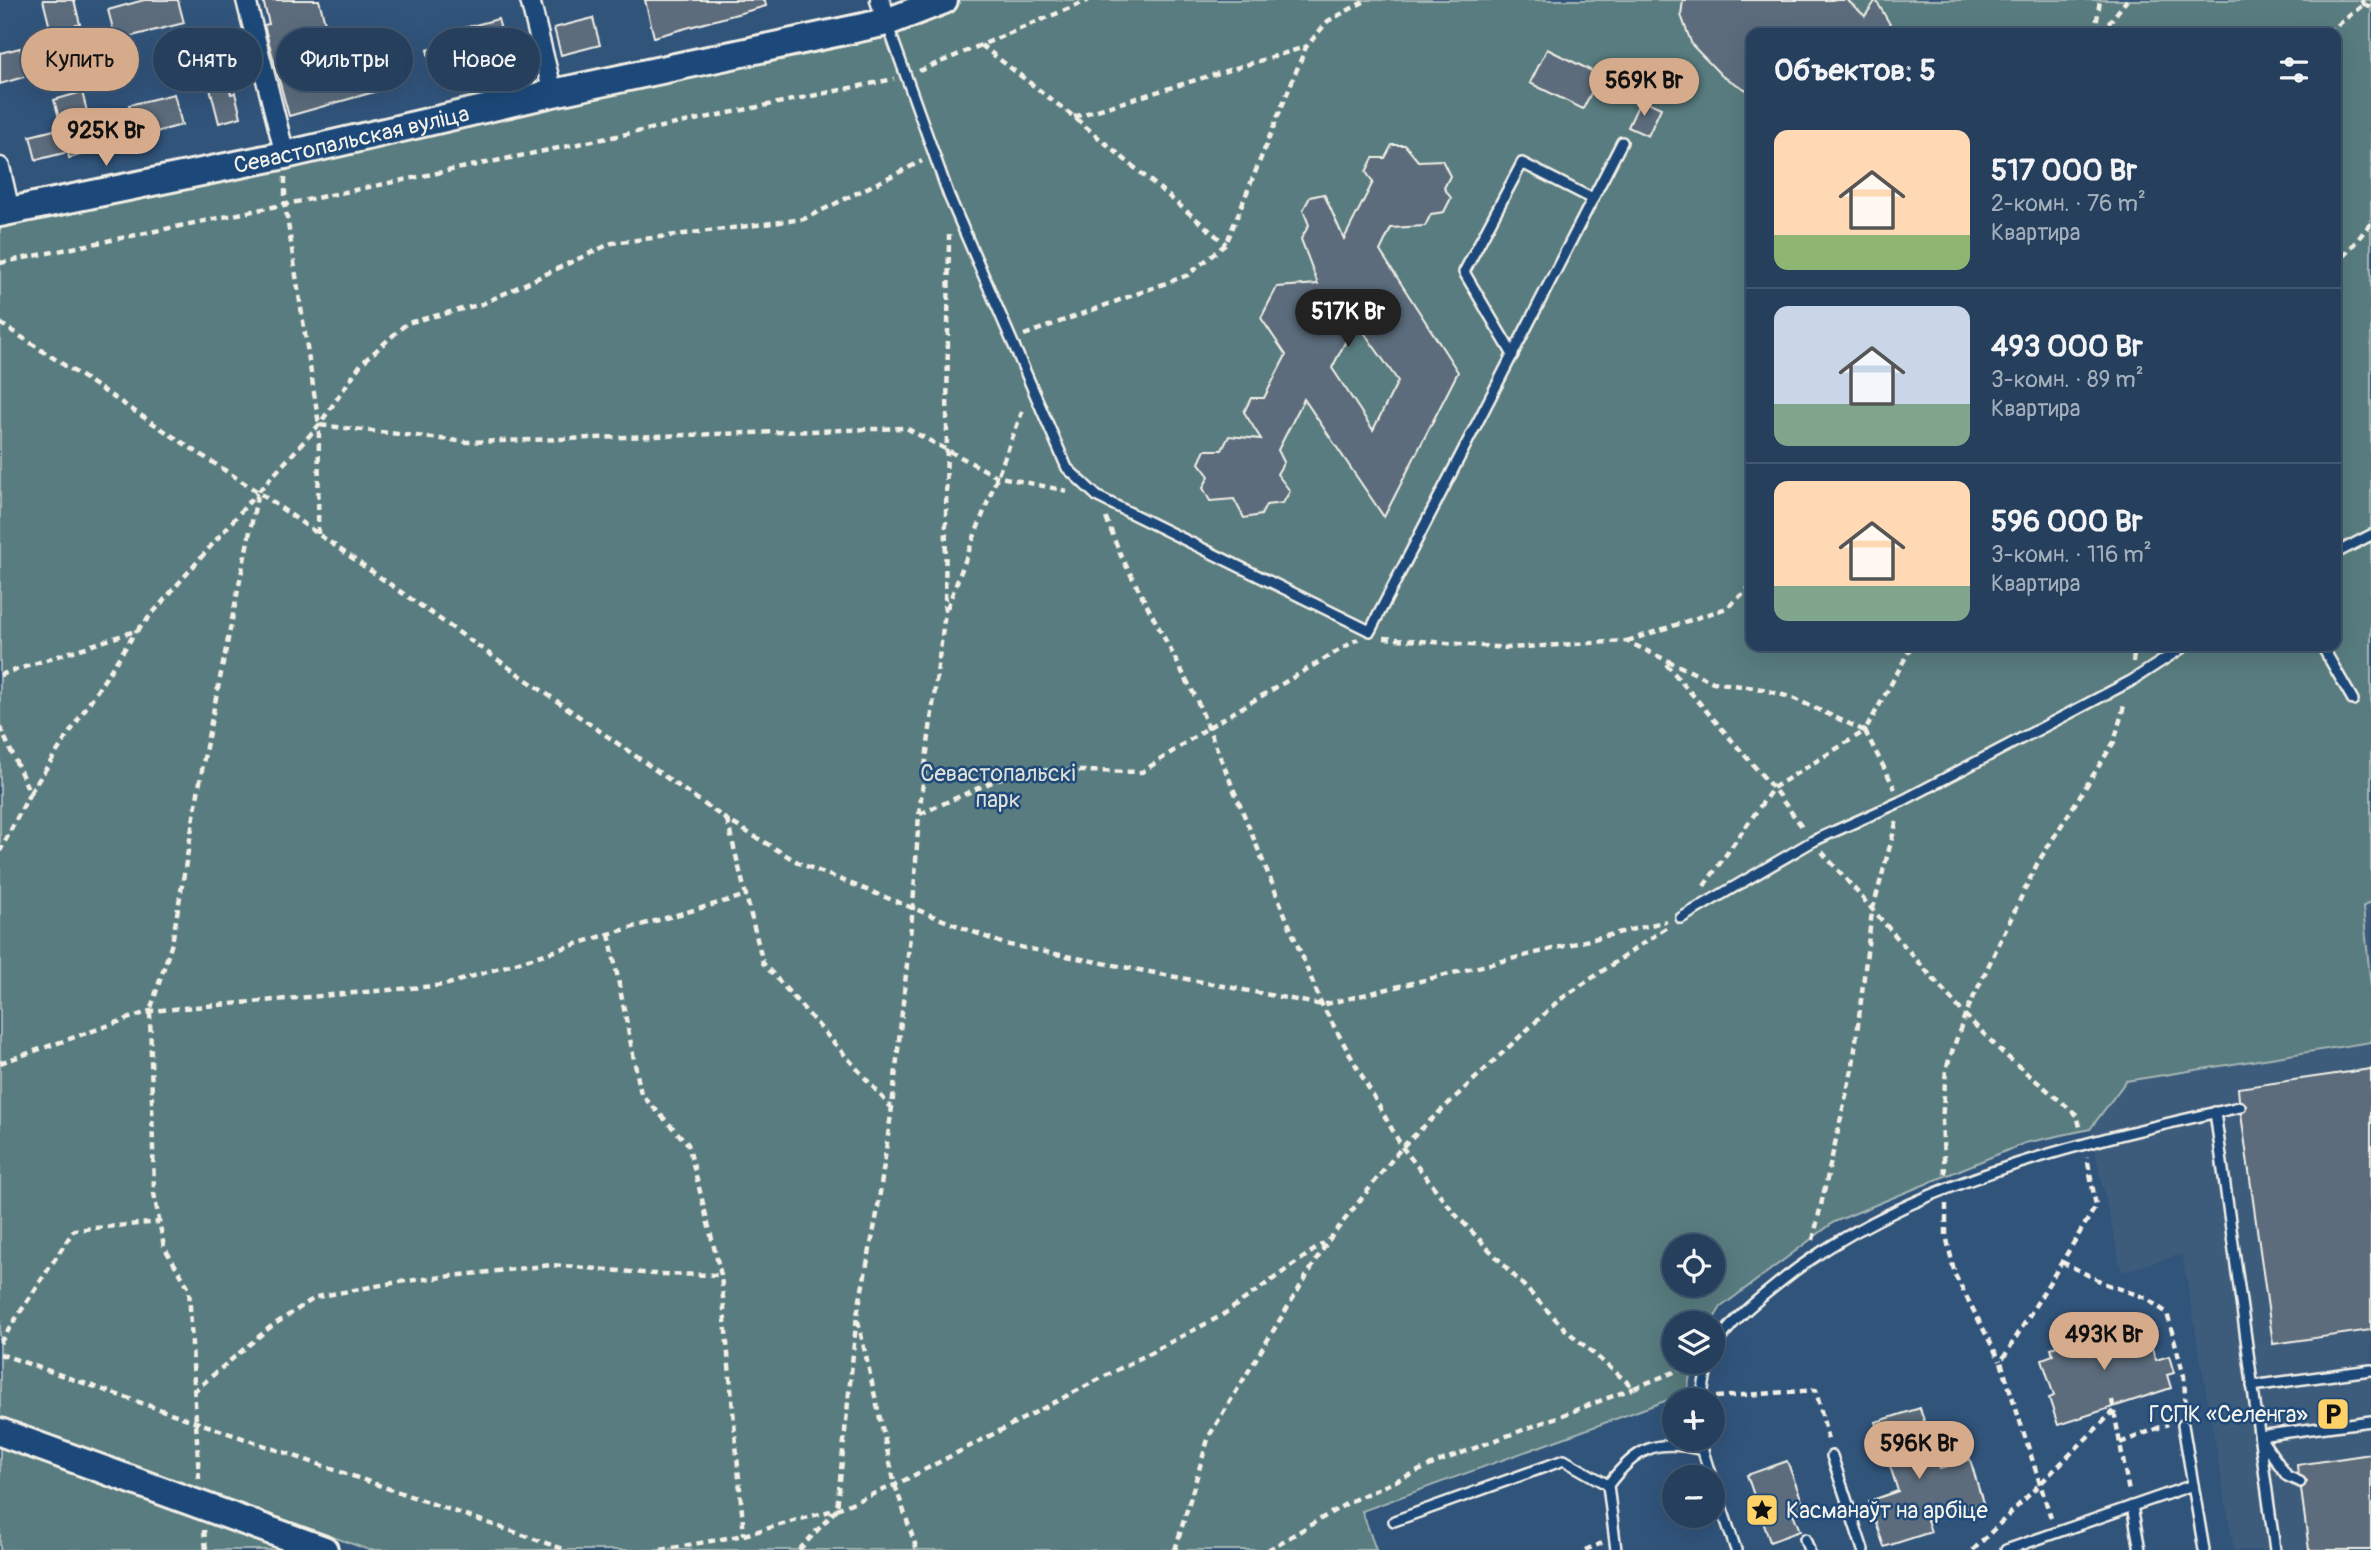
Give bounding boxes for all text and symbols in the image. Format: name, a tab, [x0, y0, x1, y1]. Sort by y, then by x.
chip: Купить	[21, 28, 139, 91]
chip: Снять	[153, 28, 262, 91]
chip: Фильтры	[276, 28, 413, 91]
chip: Новое	[427, 28, 540, 91]
icon: filters	[2275, 51, 2313, 89]
text: Объектов: 5	[1774, 52, 1936, 89]
pin: 569K Br	[1579, 58, 1709, 118]
text: 569K Br	[1605, 66, 1683, 95]
street label: Севастопальская вуліца	[231, 98, 472, 180]
pin: 925K Br	[41, 108, 171, 168]
text: 925K Br	[67, 116, 145, 145]
text: 517 000 Br	[1991, 152, 2137, 189]
icon: home	[1830, 158, 1914, 242]
text: 2-комн. · 76 m²	[1991, 189, 2146, 218]
text: Квартира	[1991, 218, 2080, 247]
pin: 517K Br	[1283, 290, 1413, 349]
text: 517K Br	[1311, 297, 1385, 326]
text: 493 000 Br	[1991, 328, 2143, 365]
icon: home	[1830, 334, 1914, 418]
text: 3-комн. · 89 m²	[1991, 365, 2144, 394]
text: Квартира	[1991, 394, 2080, 423]
text: 596 000 Br	[1991, 503, 2142, 540]
icon: home	[1830, 509, 1914, 593]
text: 3-комн. · 116 m²	[1991, 540, 2152, 569]
text: Квартира	[1991, 569, 2080, 598]
park label: Севастопальскі парк	[920, 759, 1076, 814]
map controls	[1662, 1234, 1725, 1528]
button: locate	[1662, 1234, 1725, 1297]
button: layers	[1662, 1311, 1725, 1374]
pin: 493K Br	[2039, 1312, 2169, 1372]
text: 493K Br	[2065, 1320, 2143, 1349]
button: +	[1662, 1388, 1725, 1451]
parking icon: ГСПК «Селенга»	[2314, 1395, 2352, 1433]
place label: ГСПК «Селенга»	[2149, 1400, 2308, 1429]
pin: 596K Br	[1854, 1422, 1984, 1481]
text: 596K Br	[1880, 1429, 1958, 1458]
button: −	[1662, 1465, 1725, 1528]
place icon: Касманаўт на арбіце	[1743, 1491, 1781, 1529]
place label: Касманаўт на арбіце	[1786, 1496, 1988, 1525]

